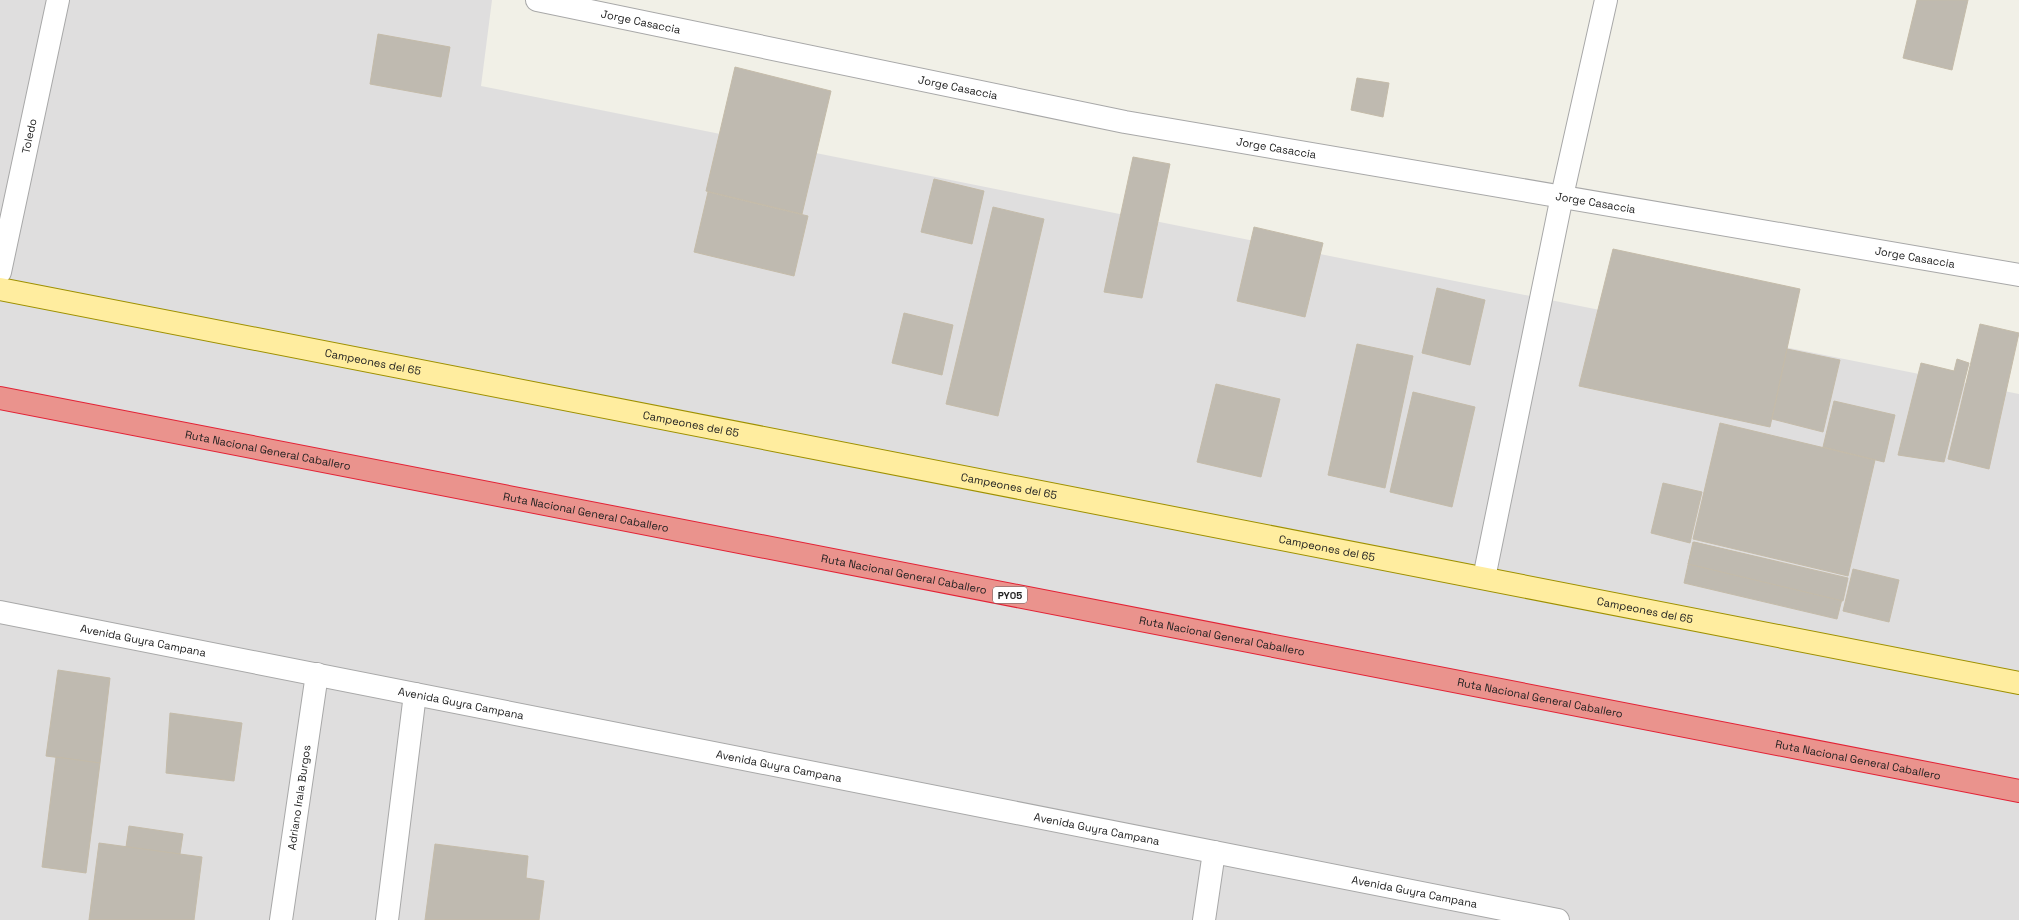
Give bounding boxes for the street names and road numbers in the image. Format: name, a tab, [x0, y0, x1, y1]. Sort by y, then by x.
street label: Jorge Casaccia	[600, 6, 682, 37]
street label: Jorge Casaccia	[917, 72, 1000, 103]
street label: Toledo	[18, 117, 40, 155]
street label: Jorge Casaccia	[1235, 134, 1318, 162]
street label: Jorge Casaccia	[1555, 189, 1637, 216]
street label: Jorge Casaccia	[1874, 243, 1957, 271]
street label: Campeones del 65	[324, 346, 423, 378]
street label: Campeones del 65	[642, 408, 741, 440]
street label: Ruta Nacional General Caballero	[184, 427, 352, 473]
street label: Campeones del 65	[960, 470, 1059, 502]
street label: Ruta Nacional General Caballero	[502, 489, 670, 535]
street label: Campeones del 65	[1278, 532, 1377, 564]
street label: Ruta Nacional General Caballero	[820, 551, 988, 597]
road number: PY05	[993, 587, 1027, 603]
street label: Campeones del 65	[1596, 594, 1695, 626]
street label: Ruta Nacional General Caballero	[1138, 613, 1306, 659]
street label: Avenida Guyra Campana	[79, 621, 208, 660]
street label: Ruta Nacional General Caballero	[1456, 675, 1624, 721]
street label: Avenida Guyra Campana	[397, 684, 526, 723]
street label: Ruta Nacional General Caballero	[1774, 737, 1942, 783]
street label: Adriano Irala Burgos	[284, 744, 314, 851]
street label: Avenida Guyra Campana	[715, 747, 844, 785]
street label: Avenida Guyra Campana	[1033, 810, 1162, 848]
street label: Avenida Guyra Campana	[1351, 872, 1479, 911]

